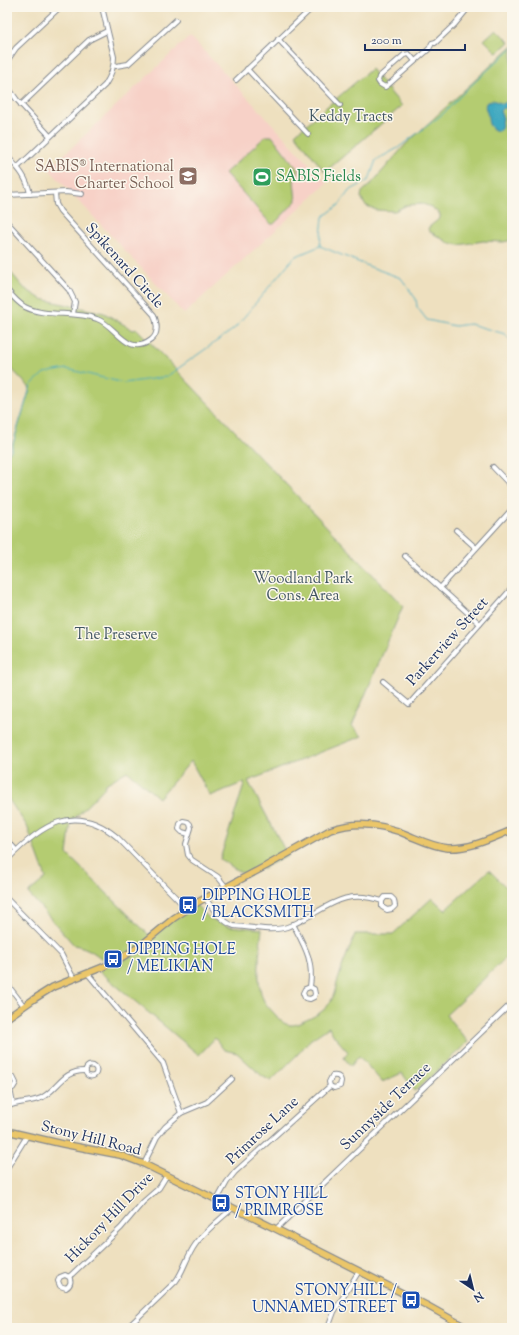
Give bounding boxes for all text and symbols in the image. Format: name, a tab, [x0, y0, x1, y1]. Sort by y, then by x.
scale bar	[365, 26, 465, 52]
text: 200 m	[371, 32, 402, 50]
park label: Keddy Tracts	[309, 107, 393, 128]
place label: SABIS® International Charter School	[35, 157, 174, 195]
school or university icon: SABIS® International Charter School	[177, 165, 199, 187]
sports icon: SABIS Fields	[251, 166, 273, 188]
place label: SABIS Fields	[276, 167, 361, 188]
street label: Spikenard Circle	[80, 219, 168, 313]
park label: Woodland Park Cons. Area	[253, 569, 353, 607]
street label: Parkerview Street	[402, 593, 494, 691]
park label: The Preserve	[74, 625, 158, 646]
place label: DIPPING HOLE / BLACKSMITH	[202, 886, 314, 924]
bus stop icon: DIPPING HOLE / BLACKSMITH	[177, 894, 199, 916]
place label: DIPPING HOLE / MELIKIAN	[127, 940, 236, 978]
bus stop icon: DIPPING HOLE / MELIKIAN	[102, 948, 124, 970]
street label: Sunnyside Terrace	[336, 1058, 436, 1156]
street label: Primrose Lane	[222, 1092, 304, 1170]
street label: Stony Hill Road	[39, 1116, 144, 1162]
street label: Hickory Hill Drive	[61, 1168, 159, 1268]
place label: STONY HILL / PRIMROSE	[235, 1184, 328, 1222]
bus stop icon: STONY HILL / PRIMROSE	[210, 1192, 232, 1214]
north arrow	[453, 1269, 493, 1309]
place label: STONY HILL / UNNAMED STREET	[252, 1281, 397, 1319]
text: N	[470, 1287, 487, 1306]
bus stop icon: STONY HILL / UNNAMED STREET	[400, 1289, 422, 1311]

